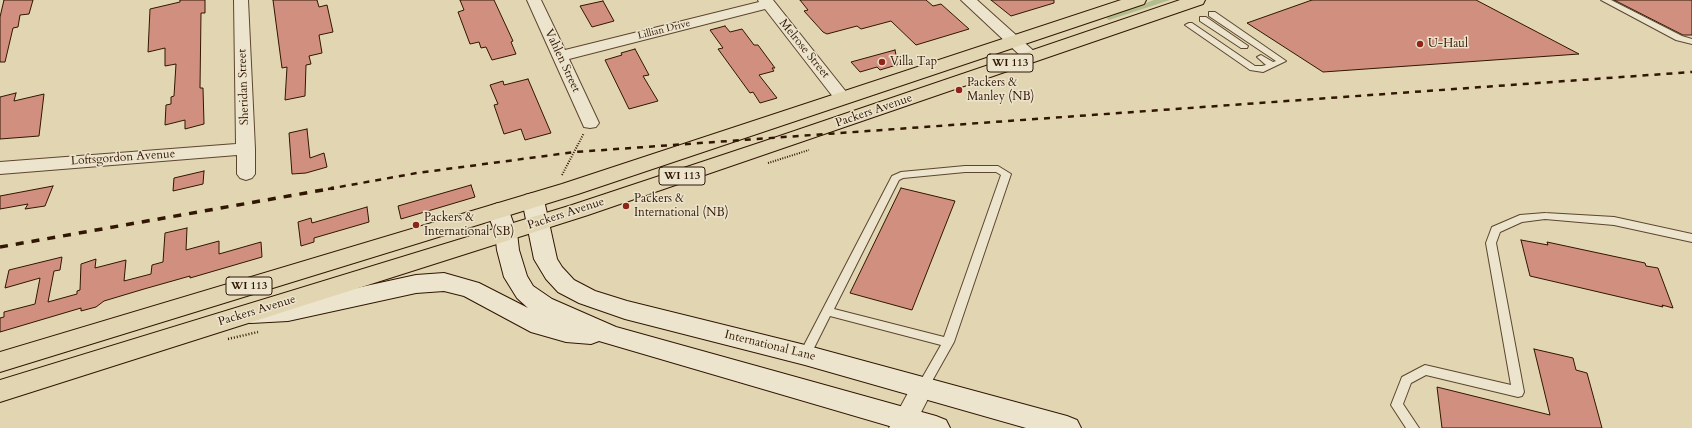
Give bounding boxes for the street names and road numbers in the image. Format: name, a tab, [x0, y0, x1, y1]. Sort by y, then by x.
street label: Melrose Street	[776, 16, 832, 82]
street label: Lillian Drive	[637, 18, 691, 42]
street label: Vahlen Street	[541, 27, 583, 95]
street label: Sheridan Street	[235, 49, 253, 125]
road number: WI 113	[987, 54, 1033, 72]
street label: Packers Avenue	[834, 91, 914, 131]
street label: Loftsgordon Avenue	[70, 147, 176, 169]
road number: WI 113	[659, 167, 705, 185]
street label: Packers Avenue	[526, 195, 606, 233]
road number: WI 113	[226, 277, 272, 295]
street label: Packers Avenue	[217, 292, 297, 330]
street label: International Lane	[723, 328, 817, 364]

